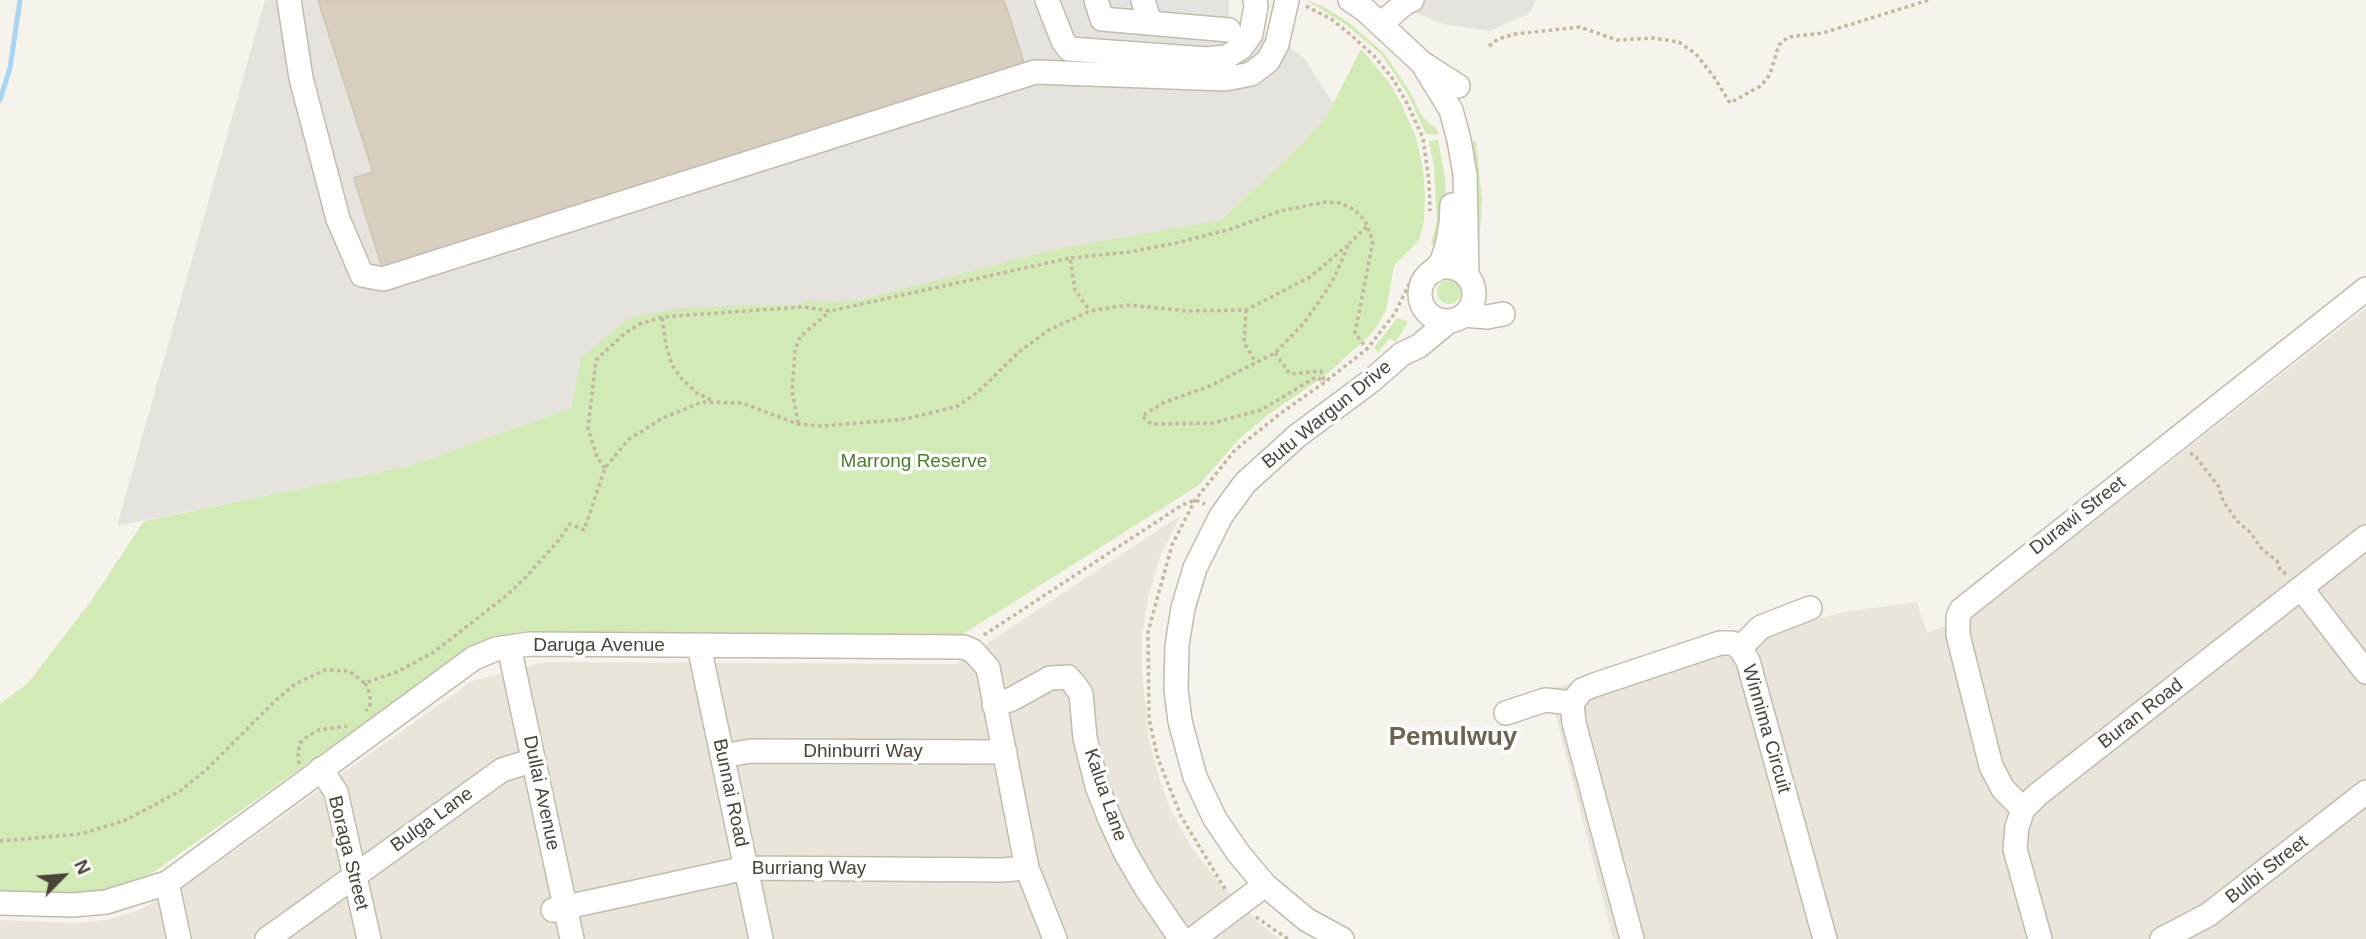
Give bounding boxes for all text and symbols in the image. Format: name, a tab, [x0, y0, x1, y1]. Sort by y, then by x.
street label: Butu Wargun Drive	[1258, 356, 1396, 474]
park label: Marrong Reserve	[841, 451, 987, 473]
street label: Durawi Street	[2026, 472, 2130, 560]
street label: Daruga Avenue	[533, 635, 665, 657]
street label: Winnima Circuit	[1737, 662, 1795, 796]
street label: Buran Road	[2094, 674, 2188, 754]
district label: Pemulwuy	[1389, 722, 1517, 754]
street label: Dullai Avenue	[518, 733, 564, 853]
street label: Bunnai Road	[707, 737, 753, 849]
street label: Dhinburri Way	[803, 741, 923, 763]
street label: Kalua Lane	[1079, 746, 1131, 844]
street label: Bulga Lane	[386, 783, 478, 857]
street label: Boraga Street	[323, 793, 373, 913]
street label: Bulbi Street	[2221, 831, 2313, 909]
north arrow	[28, 841, 98, 911]
text: N	[70, 856, 95, 878]
street label: Burriang Way	[752, 858, 866, 880]

